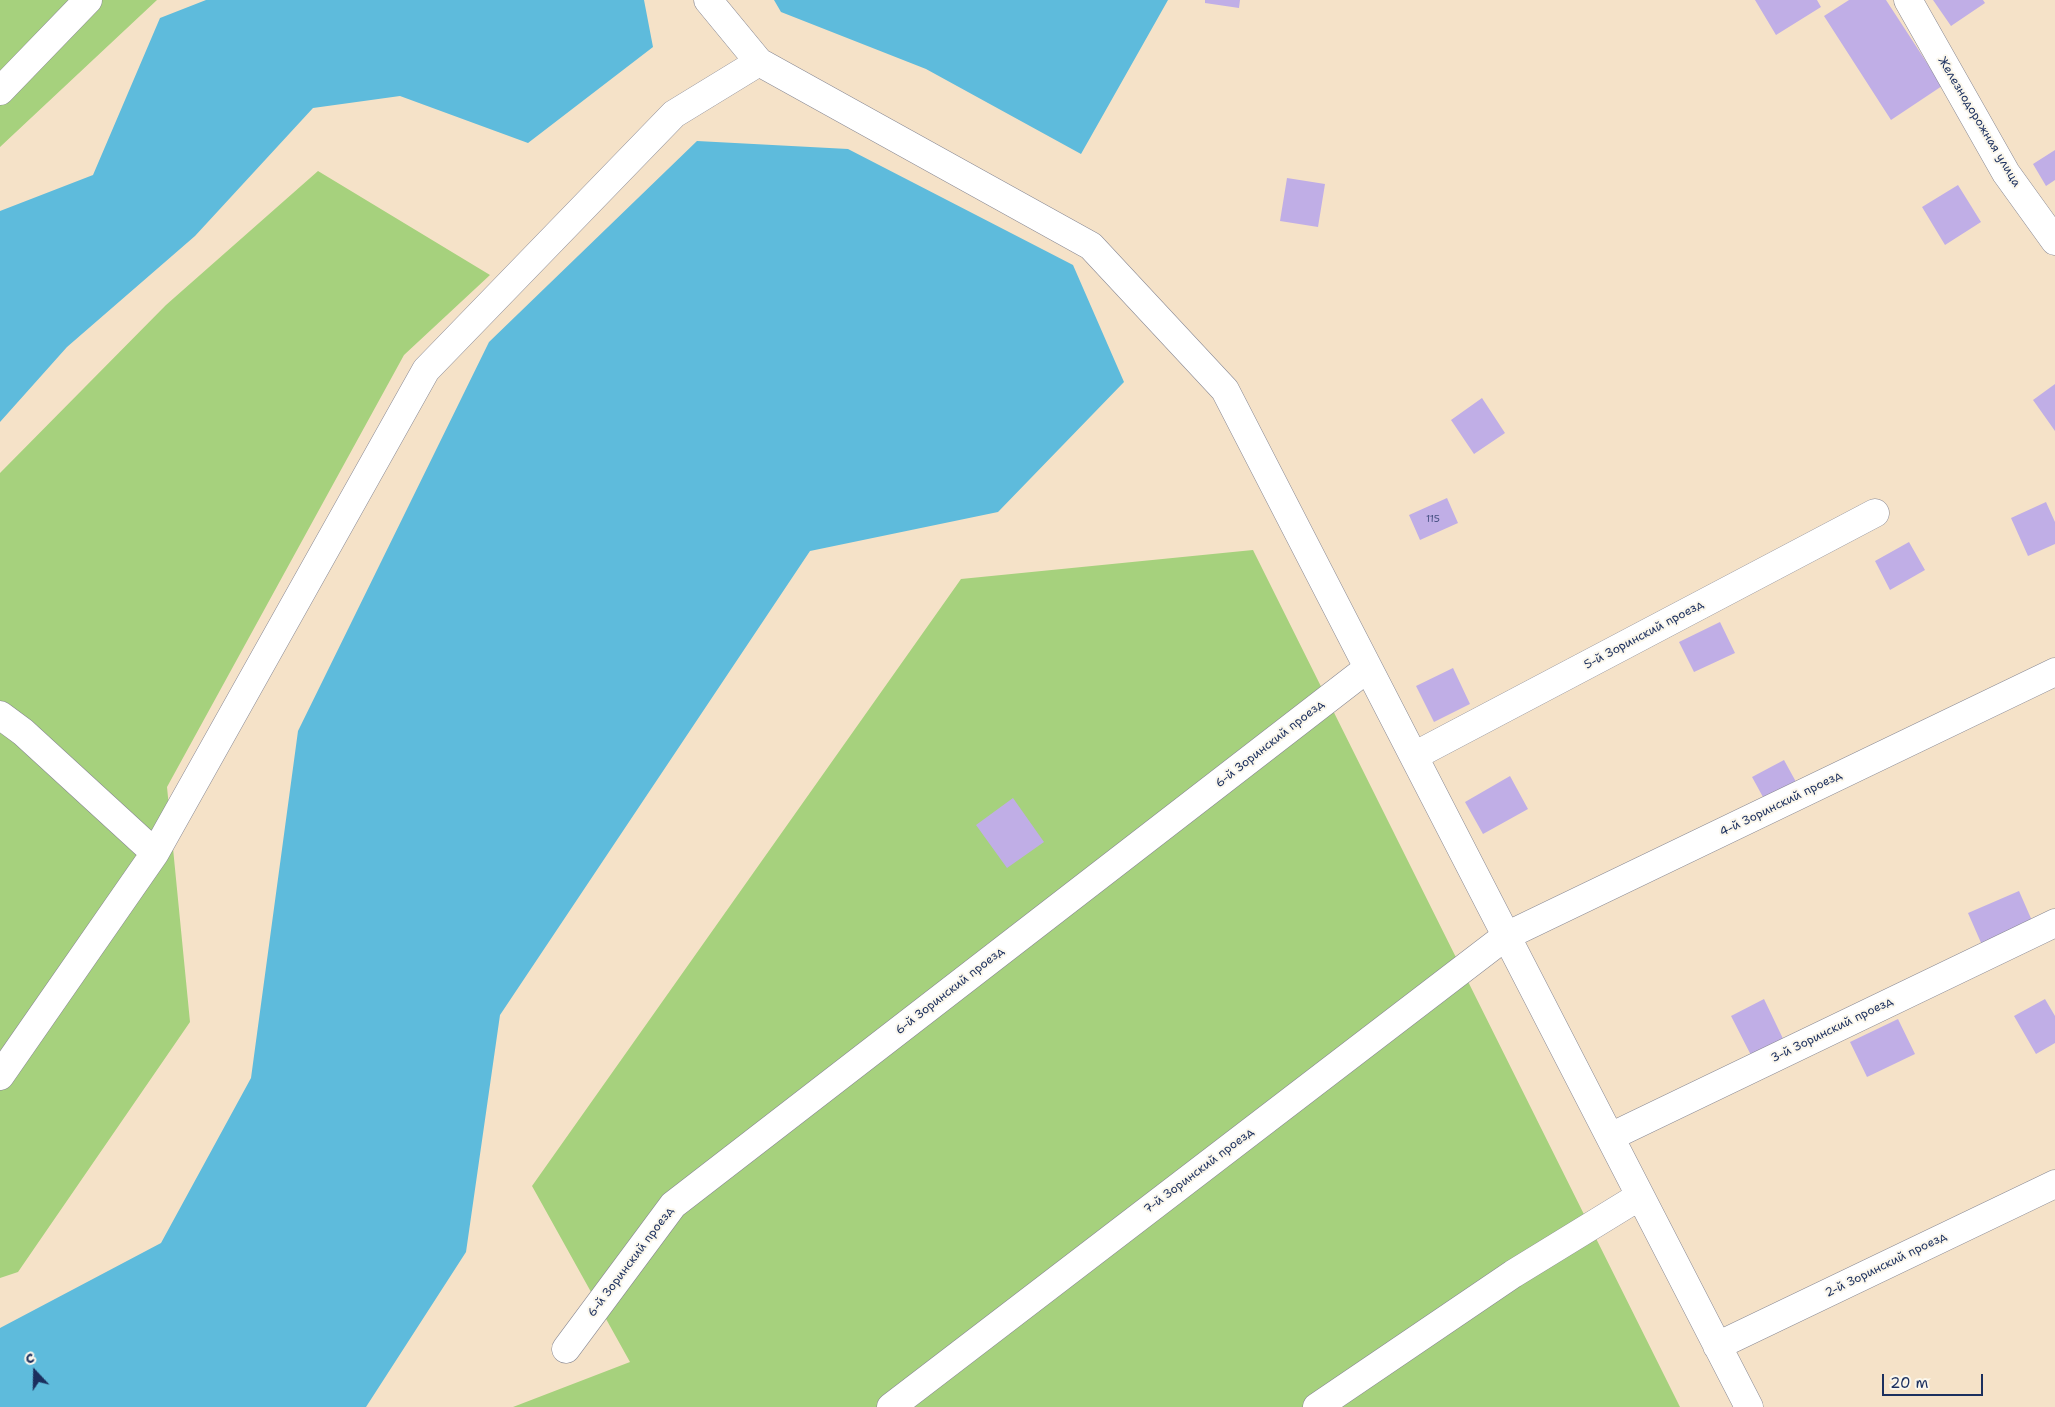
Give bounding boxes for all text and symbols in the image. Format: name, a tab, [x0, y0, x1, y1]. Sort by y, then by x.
street label: Железнодорожная улица	[1934, 54, 2024, 190]
house number: 115	[1426, 513, 1440, 525]
street label: 5-й Зоринский проезд	[1582, 597, 1706, 673]
street label: 6-й Зоринский проезд	[1213, 697, 1327, 791]
street label: 4-й Зоринский проезд	[1718, 768, 1844, 840]
street label: 6-й Зоринский проезд	[893, 944, 1007, 1038]
street label: 3-й Зоринский проезд	[1769, 994, 1895, 1066]
street label: 7-й Зоринский проезд	[1141, 1125, 1257, 1217]
street label: 6-й Зоринский проезд	[585, 1204, 677, 1320]
street label: 2-й Зоринский проезд	[1823, 1229, 1949, 1301]
north arrow	[10, 1347, 60, 1397]
text: С	[22, 1348, 37, 1368]
scale bar	[1885, 1364, 1986, 1396]
text: 20 m	[1890, 1373, 1929, 1393]

